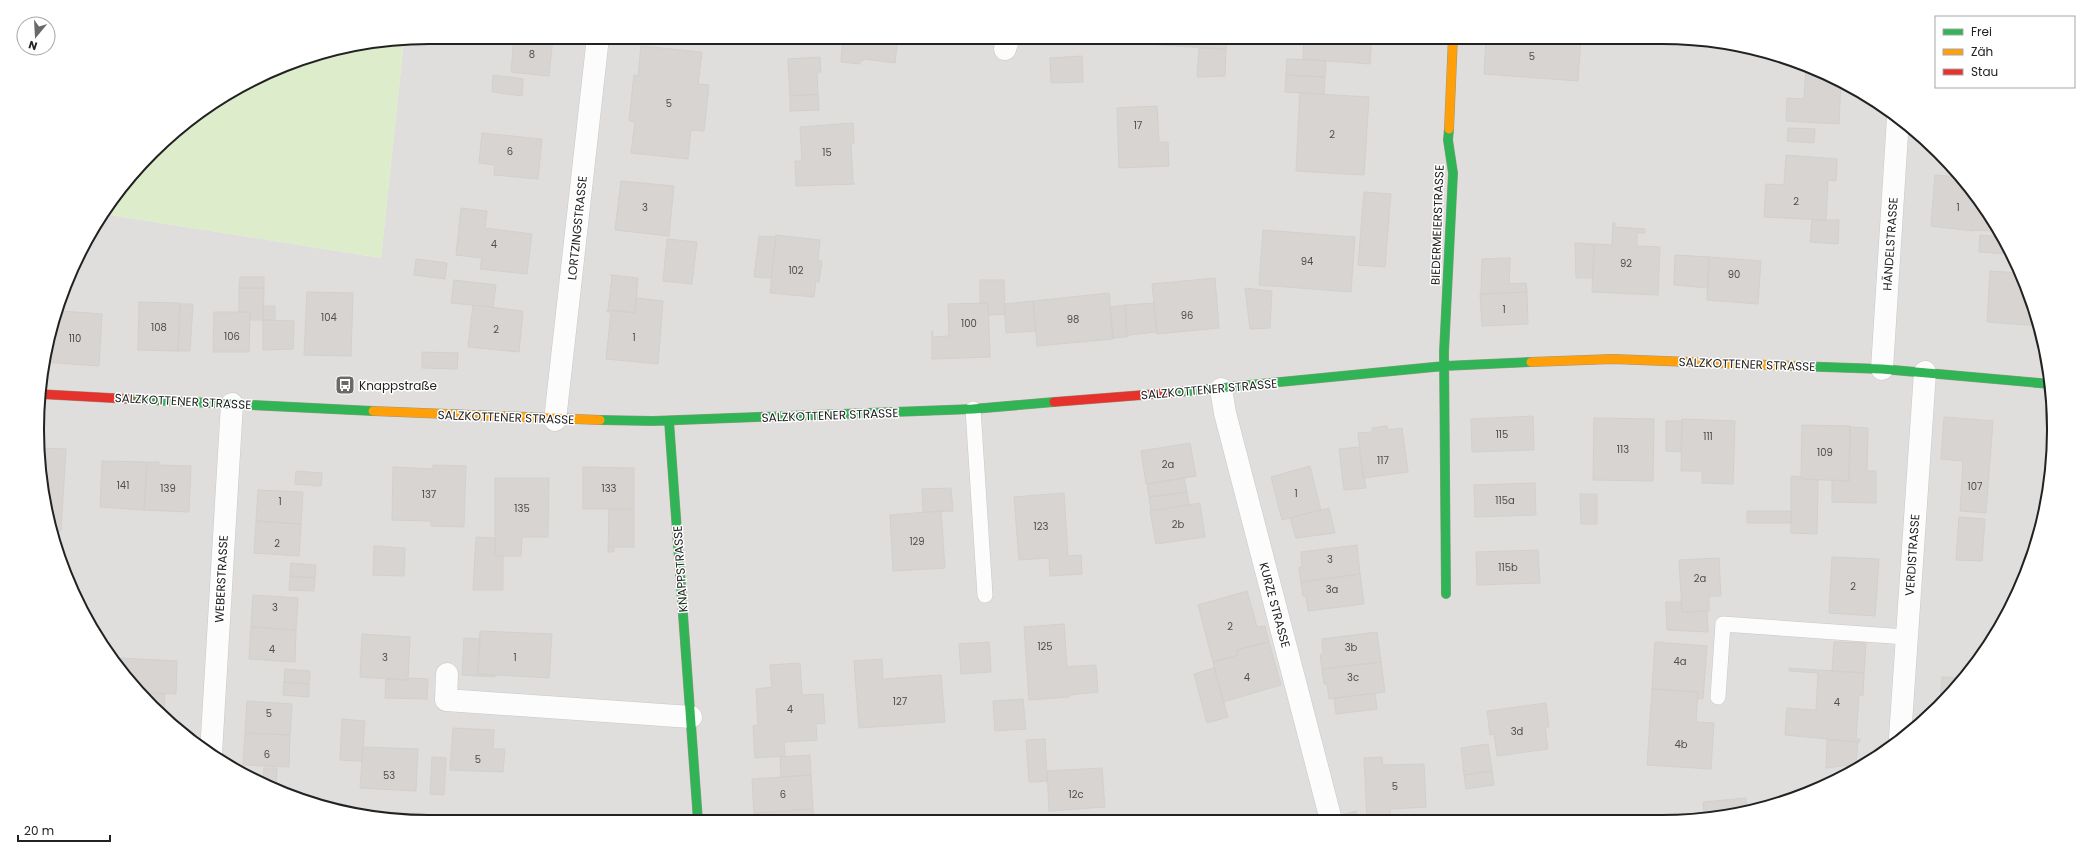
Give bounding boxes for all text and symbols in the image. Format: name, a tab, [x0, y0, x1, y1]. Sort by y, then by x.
north arrow	[16, 16, 56, 56]
legend	[1935, 16, 2075, 88]
text: Frei	[1971, 23, 1992, 40]
text: N	[26, 37, 39, 54]
text: Zäh	[1971, 43, 1993, 60]
house number: 8	[529, 47, 535, 62]
house number: 5	[1529, 49, 1535, 64]
text: Stau	[1971, 63, 1998, 80]
house number: 5	[666, 96, 672, 111]
house number: 17	[1134, 118, 1143, 133]
house number: 2	[1329, 127, 1335, 142]
house number: 6	[507, 144, 513, 159]
house number: 15	[822, 145, 832, 160]
street label: BIEDERMEIERSTRASSE	[1426, 165, 1448, 285]
street label: LORTZINGSTRASSE	[563, 175, 591, 281]
house number: 2	[1793, 194, 1799, 209]
street label: HÄNDELSTRASSE	[1878, 197, 1902, 291]
house number: 3	[642, 200, 648, 215]
house number: 1	[1956, 200, 1960, 215]
house number: 4	[491, 237, 497, 252]
house number: 94	[1301, 254, 1313, 269]
house number: 92	[1620, 256, 1632, 271]
house number: 102	[788, 263, 804, 278]
house number: 90	[1728, 267, 1740, 282]
house number: 1	[1502, 302, 1506, 317]
house number: 96	[1181, 308, 1193, 323]
house number: 104	[321, 310, 337, 325]
house number: 98	[1067, 312, 1079, 327]
house number: 100	[961, 316, 977, 331]
house number: 108	[151, 320, 167, 335]
house number: 2	[493, 322, 499, 337]
house number: 106	[224, 329, 240, 344]
house number: 1	[632, 330, 636, 345]
house number: 110	[69, 331, 81, 346]
street label: SALZKOTTENER STRASSE	[1678, 353, 1816, 375]
bus stop icon: Knappstraße	[334, 374, 356, 396]
street label: SALZKOTTENER STRASSE	[1140, 375, 1278, 403]
place label: Knappstraße	[359, 377, 437, 394]
street label: SALZKOTTENER STRASSE	[114, 389, 252, 413]
street label: SALZKOTTENER STRASSE	[761, 404, 899, 426]
street label: SALZKOTTENER STRASSE	[437, 406, 575, 428]
house number: 115	[1496, 427, 1508, 442]
house number: 111	[1703, 429, 1713, 444]
house number: 113	[1617, 442, 1629, 457]
house number: 109	[1817, 445, 1833, 460]
house number: 117	[1377, 453, 1389, 468]
house number: 2a	[1162, 457, 1174, 472]
house number: 141	[117, 478, 129, 493]
house number: 107	[1968, 479, 1983, 494]
house number: 139	[160, 481, 176, 496]
house number: 133	[602, 481, 617, 496]
house number: 1	[1294, 486, 1298, 501]
house number: 137	[422, 487, 437, 502]
house number: 115a	[1495, 493, 1515, 508]
house number: 1	[278, 494, 282, 509]
house number: 135	[514, 501, 530, 516]
street label: VERDISTRASSE	[1901, 513, 1923, 597]
house number: 2b	[1172, 517, 1184, 532]
house number: 123	[1034, 519, 1049, 534]
street label: KNAPPSTRASSE	[668, 525, 692, 613]
house number: 129	[909, 534, 925, 549]
street label: WEBERSTRASSE	[210, 535, 232, 623]
house number: 2	[274, 536, 280, 551]
house number: 3	[1327, 552, 1333, 567]
street label: KURZE STRASSE	[1255, 560, 1295, 650]
house number: 115b	[1498, 560, 1518, 575]
house number: 2a	[1694, 571, 1706, 586]
house number: 2	[1850, 579, 1856, 594]
house number: 3a	[1326, 582, 1338, 597]
house number: 3	[272, 600, 278, 615]
house number: 2	[1227, 619, 1233, 634]
house number: 125	[1037, 639, 1053, 654]
house number: 3b	[1345, 640, 1358, 655]
house number: 4	[269, 642, 275, 657]
house number: 3	[382, 650, 388, 665]
house number: 1	[513, 650, 517, 665]
house number: 4a	[1673, 654, 1687, 669]
house number: 4	[1244, 670, 1250, 685]
house number: 3c	[1347, 670, 1359, 685]
house number: 127	[893, 694, 908, 709]
house number: 4	[1834, 695, 1840, 710]
house number: 4	[787, 702, 793, 717]
house number: 5	[266, 706, 272, 721]
house number: 3d	[1511, 724, 1523, 739]
house number: 4b	[1674, 737, 1688, 752]
house number: 6	[264, 747, 270, 762]
house number: 5	[475, 752, 481, 767]
house number: 53	[383, 768, 395, 783]
house number: 5	[1392, 779, 1398, 794]
house number: 6	[780, 787, 786, 802]
house number: 12c	[1068, 787, 1084, 802]
scale bar	[18, 817, 110, 843]
text: 20 m	[24, 822, 54, 839]

